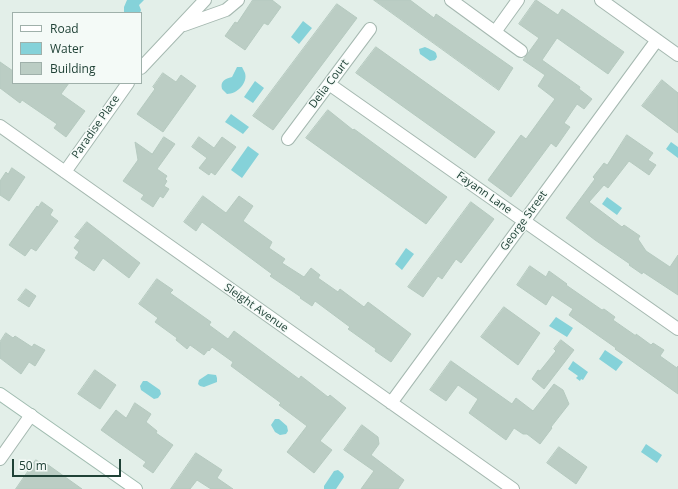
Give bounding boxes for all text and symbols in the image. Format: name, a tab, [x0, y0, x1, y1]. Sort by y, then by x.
legend	[12, 12, 142, 84]
text: Road	[50, 20, 79, 37]
text: Water	[50, 40, 84, 57]
street label: Delia Court	[306, 57, 352, 111]
text: Building	[50, 60, 95, 77]
street label: Paradise Place	[69, 93, 123, 161]
street label: Fayann Lane	[454, 169, 514, 217]
street label: George Street	[498, 188, 550, 254]
street label: Sleight Avenue	[221, 281, 291, 335]
scale bar	[14, 451, 123, 477]
text: 50 m	[19, 457, 47, 474]

